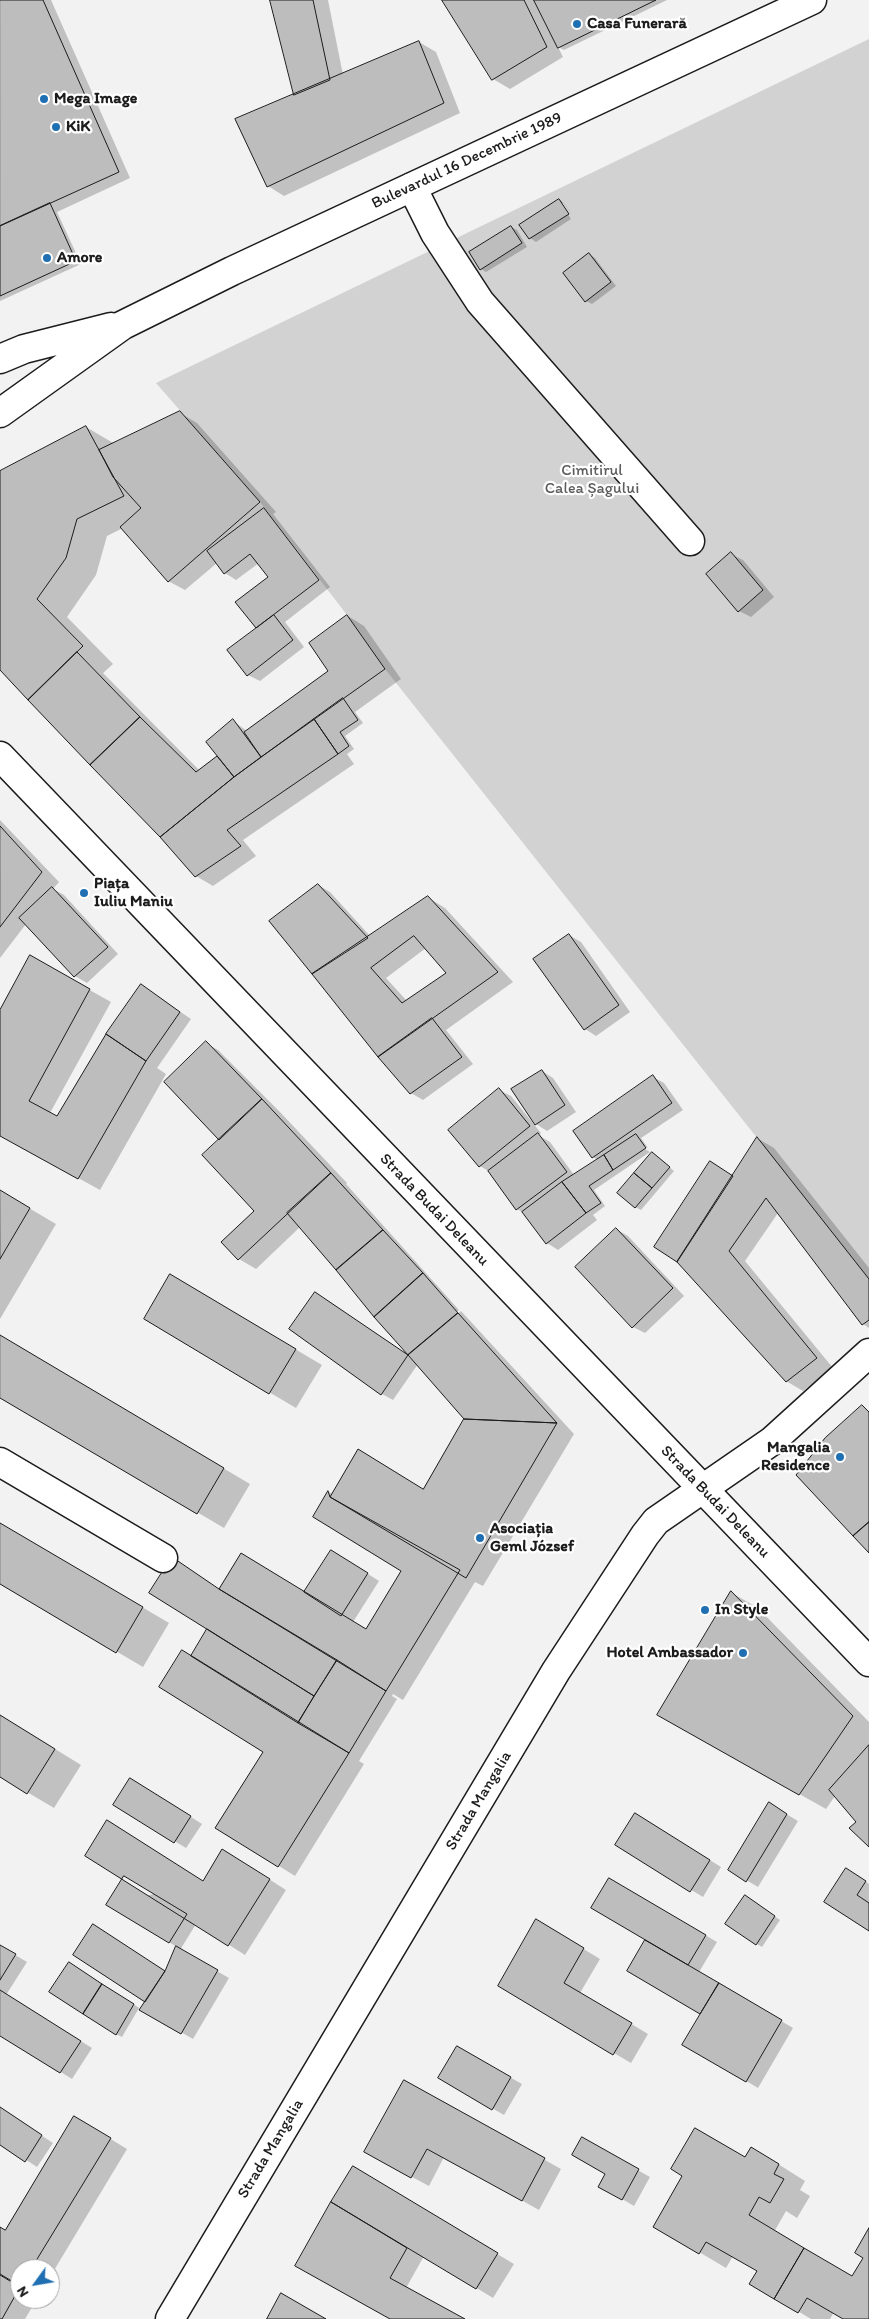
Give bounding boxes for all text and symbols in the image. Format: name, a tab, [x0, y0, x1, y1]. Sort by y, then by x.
place label: Casa Funerară	[587, 14, 687, 34]
marker: Casa Funerară	[571, 18, 583, 30]
place label: Mega Image	[54, 89, 137, 109]
marker: Mega Image	[38, 93, 50, 105]
street label: Bulevardul 16 Decembrie 1989	[369, 108, 565, 214]
place label: KiK	[66, 117, 90, 137]
marker: KiK	[50, 121, 62, 133]
place label: Amore	[57, 248, 102, 268]
marker: Amore	[41, 252, 53, 264]
park label: Cimitirul Calea Șagului	[545, 461, 639, 499]
place label: Piața Iuliu Maniu	[94, 874, 173, 912]
marker: Piața Iuliu Maniu	[78, 887, 90, 899]
street label: Strada Budai Deleanu	[375, 1150, 493, 1270]
place label: Mangalia Residence	[761, 1438, 830, 1476]
street label: Strada Budai Deleanu	[656, 1442, 774, 1562]
marker: Mangalia Residence	[834, 1451, 846, 1463]
place label: Asociația Geml József	[490, 1519, 574, 1557]
marker: Asociația Geml József	[474, 1532, 486, 1544]
place label: In Style	[715, 1600, 768, 1620]
marker: In Style	[699, 1604, 711, 1616]
place label: Hotel Ambassador	[606, 1643, 733, 1663]
marker: Hotel Ambassador	[737, 1647, 749, 1659]
street label: Strada Mangalia	[442, 1748, 516, 1854]
street label: Strada Mangalia	[234, 2096, 308, 2202]
north arrow	[10, 2259, 60, 2309]
text: N	[13, 2283, 32, 2300]

